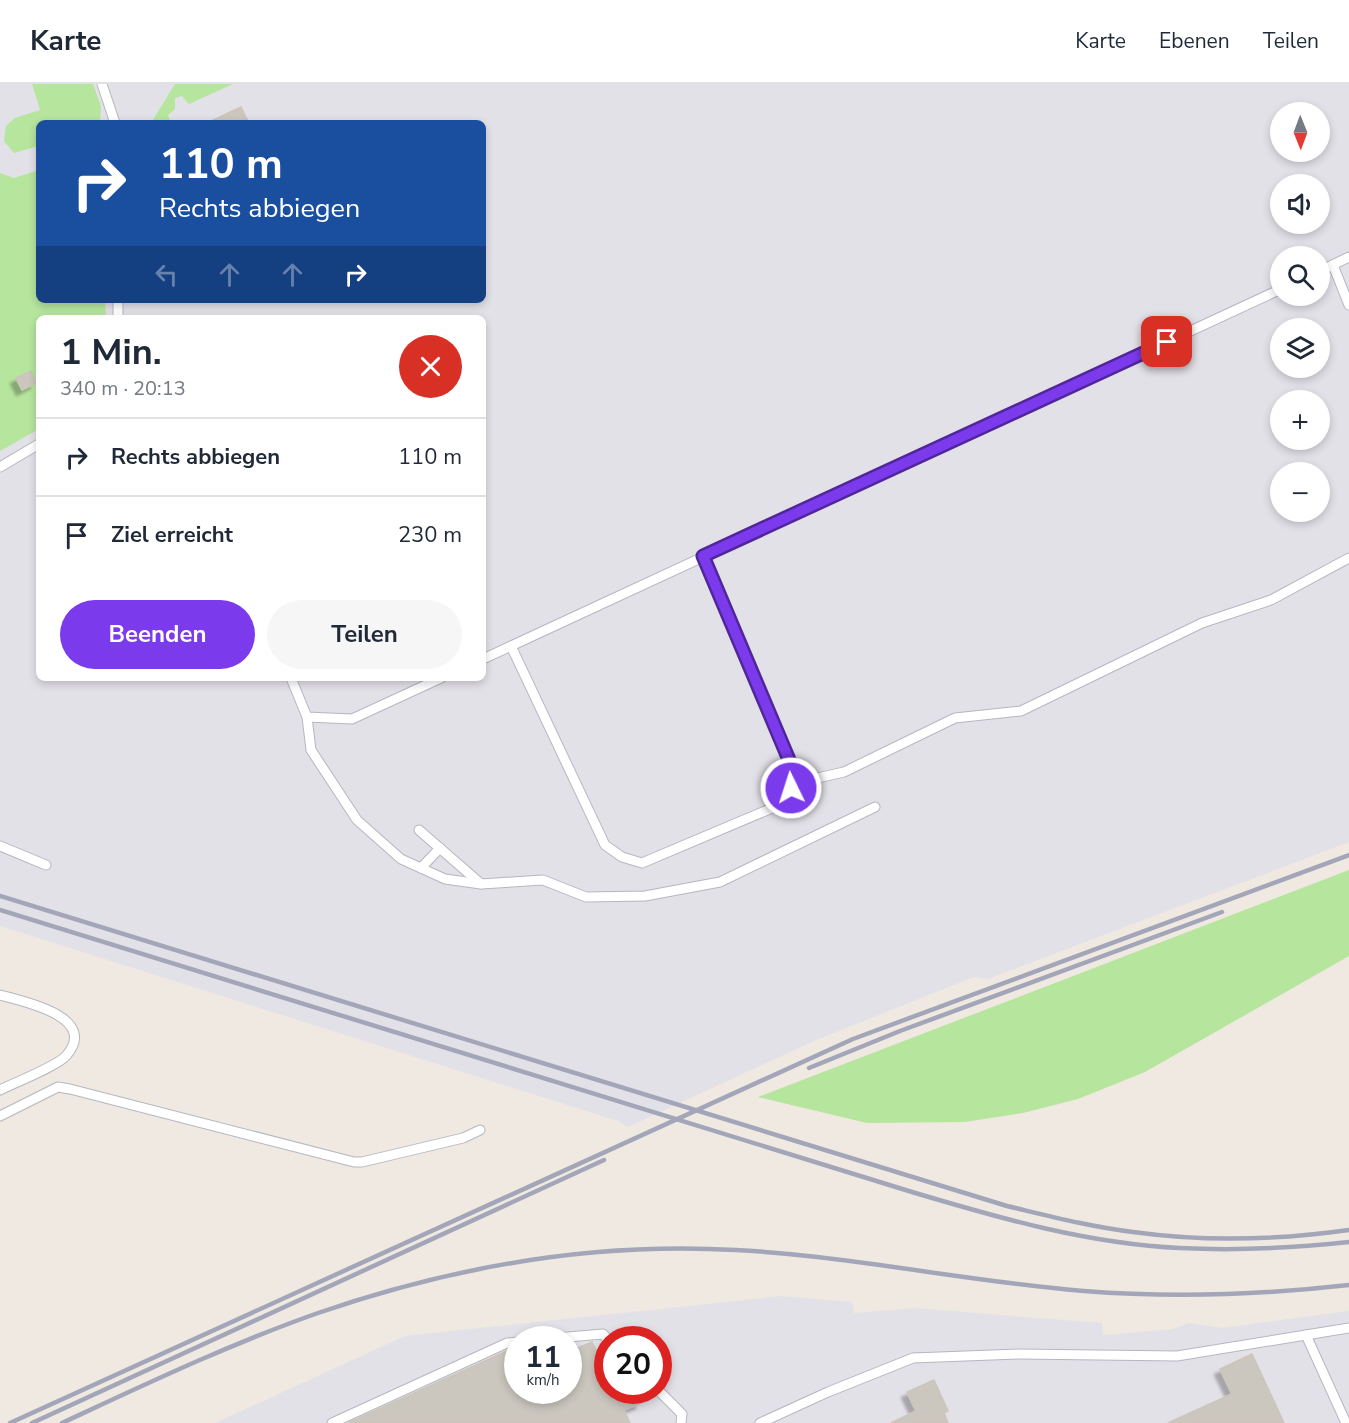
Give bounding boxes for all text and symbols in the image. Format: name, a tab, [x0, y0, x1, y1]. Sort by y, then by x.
text: Karte	[30, 22, 101, 60]
text: Karte	[1075, 27, 1126, 55]
text: Ebenen	[1159, 27, 1230, 55]
text: Teilen	[1263, 27, 1319, 55]
north arrow	[1270, 102, 1330, 162]
map controls	[1270, 102, 1330, 522]
text: 110 m	[159, 136, 283, 193]
icon: right	[60, 144, 138, 222]
button: sound	[1270, 174, 1330, 234]
text: Rechts abbiegen	[159, 190, 360, 227]
button: search	[1270, 246, 1330, 306]
icon: left	[150, 258, 183, 291]
icon: ahead	[213, 258, 246, 291]
icon: ahead	[276, 258, 309, 291]
icon: right	[339, 258, 372, 291]
pin	[1141, 316, 1192, 367]
button: layers	[1270, 318, 1330, 378]
icon: arrive	[1150, 325, 1183, 358]
text: 1 Min.	[60, 328, 162, 377]
button: close	[399, 335, 462, 398]
text: 340 m · 20:13	[60, 375, 186, 402]
button: +	[1270, 390, 1330, 450]
icon: right	[60, 441, 93, 474]
text: Rechts abbiegen	[111, 442, 280, 472]
text: 110 m	[398, 442, 462, 472]
button: −	[1270, 462, 1330, 522]
icon: arrive	[60, 519, 93, 552]
text: Ziel erreicht	[111, 520, 233, 550]
text: 230 m	[398, 520, 462, 550]
button: Beenden	[60, 600, 255, 669]
button: Teilen	[267, 600, 462, 669]
position arrow	[759, 756, 823, 820]
speed limit sign: 20	[594, 1326, 672, 1404]
text: 11	[525, 1337, 561, 1378]
text: km/h	[526, 1370, 560, 1390]

